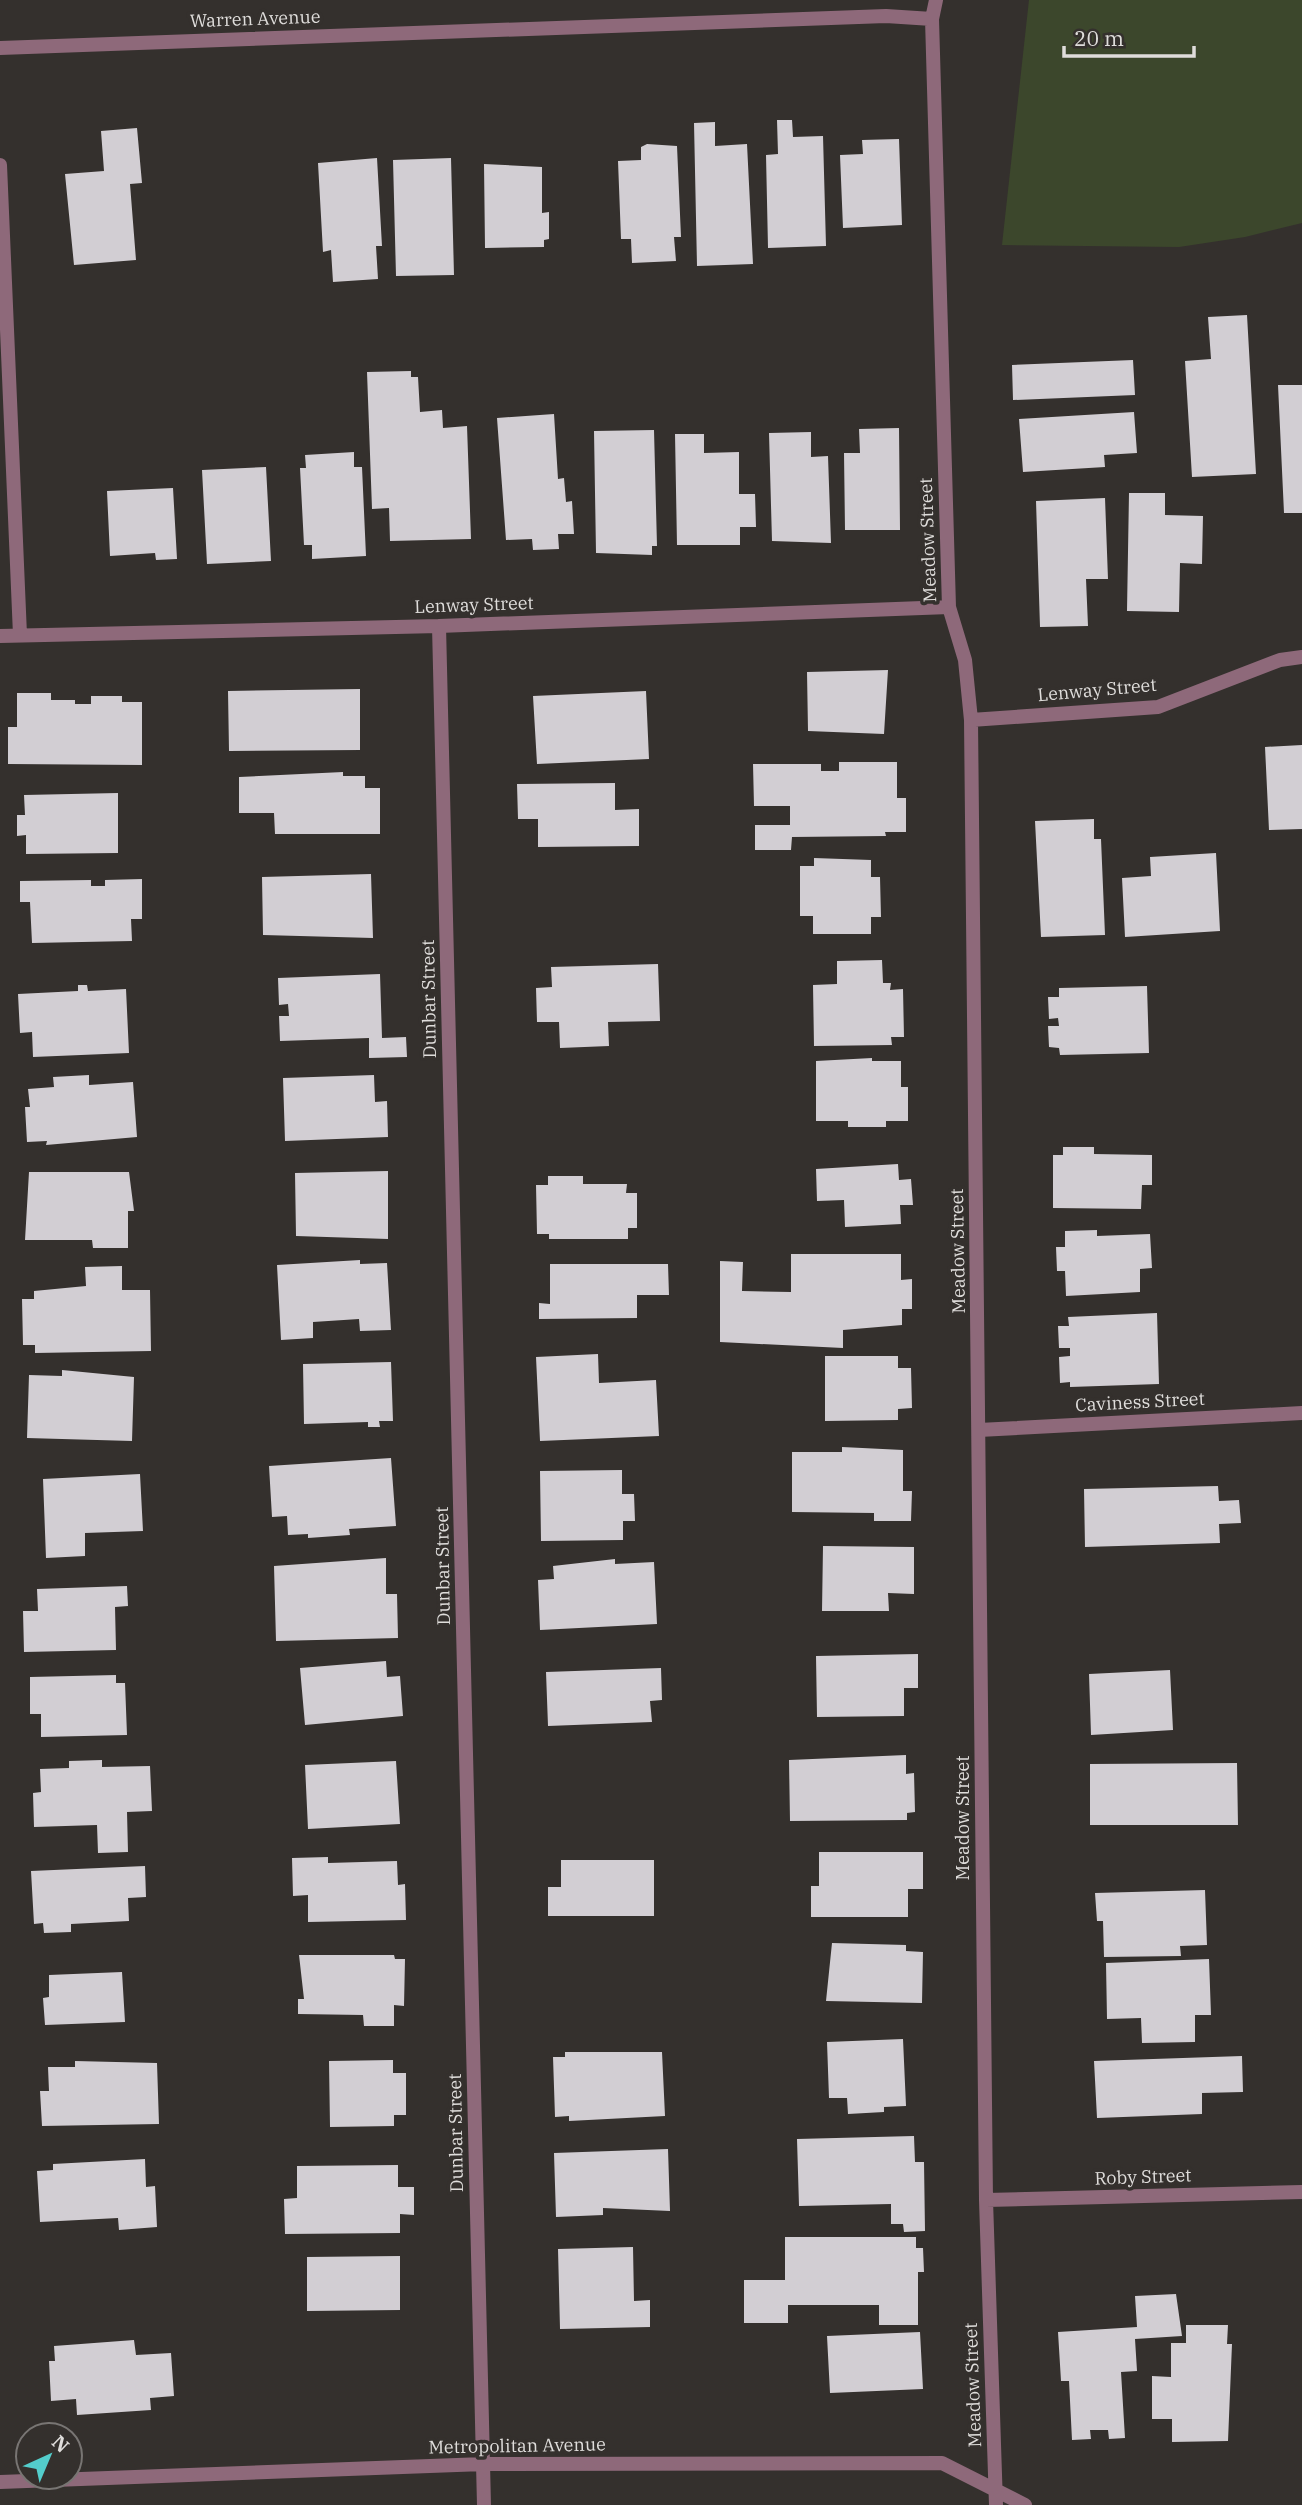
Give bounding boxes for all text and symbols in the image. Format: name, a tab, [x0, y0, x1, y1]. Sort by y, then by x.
street label: Warren Avenue	[189, 5, 321, 32]
scale bar	[1064, 14, 1194, 58]
text: 20 m	[1074, 24, 1124, 52]
street label: Meadow Street	[914, 477, 941, 603]
street label: Lenway Street	[414, 591, 534, 618]
street label: Lenway Street	[1036, 673, 1157, 706]
street label: Dunbar Street	[416, 939, 441, 1059]
street label: Meadow Street	[945, 1188, 970, 1314]
street label: Caviness Street	[1075, 1387, 1205, 1416]
street label: Dunbar Street	[430, 1506, 455, 1626]
street label: Meadow Street	[951, 1755, 974, 1881]
street label: Dunbar Street	[443, 2073, 468, 2193]
street label: Roby Street	[1094, 2163, 1192, 2190]
street label: Meadow Street	[959, 2322, 986, 2448]
north arrow	[14, 2421, 84, 2491]
text: N	[47, 2430, 75, 2458]
street label: Metropolitan Avenue	[428, 2432, 606, 2459]

